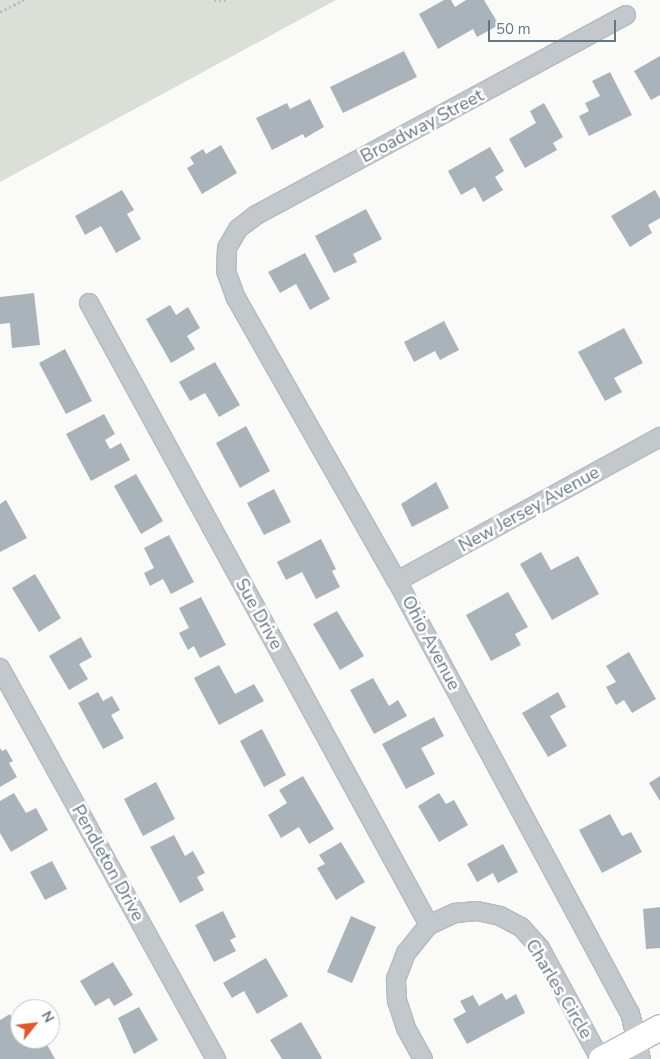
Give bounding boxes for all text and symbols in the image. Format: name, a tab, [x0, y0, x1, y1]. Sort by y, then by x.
scale bar	[490, 10, 618, 42]
text: 50 m	[496, 19, 531, 39]
street label: Broadway Street	[357, 85, 487, 167]
street label: New Jersey Avenue	[455, 461, 603, 557]
street label: Sue Drive	[231, 575, 287, 653]
street label: Ohio Avenue	[397, 592, 465, 694]
street label: Pendleton Drive	[67, 801, 149, 925]
street label: Charles Circle	[521, 935, 597, 1043]
north arrow	[10, 999, 60, 1049]
text: N	[37, 1008, 59, 1026]

